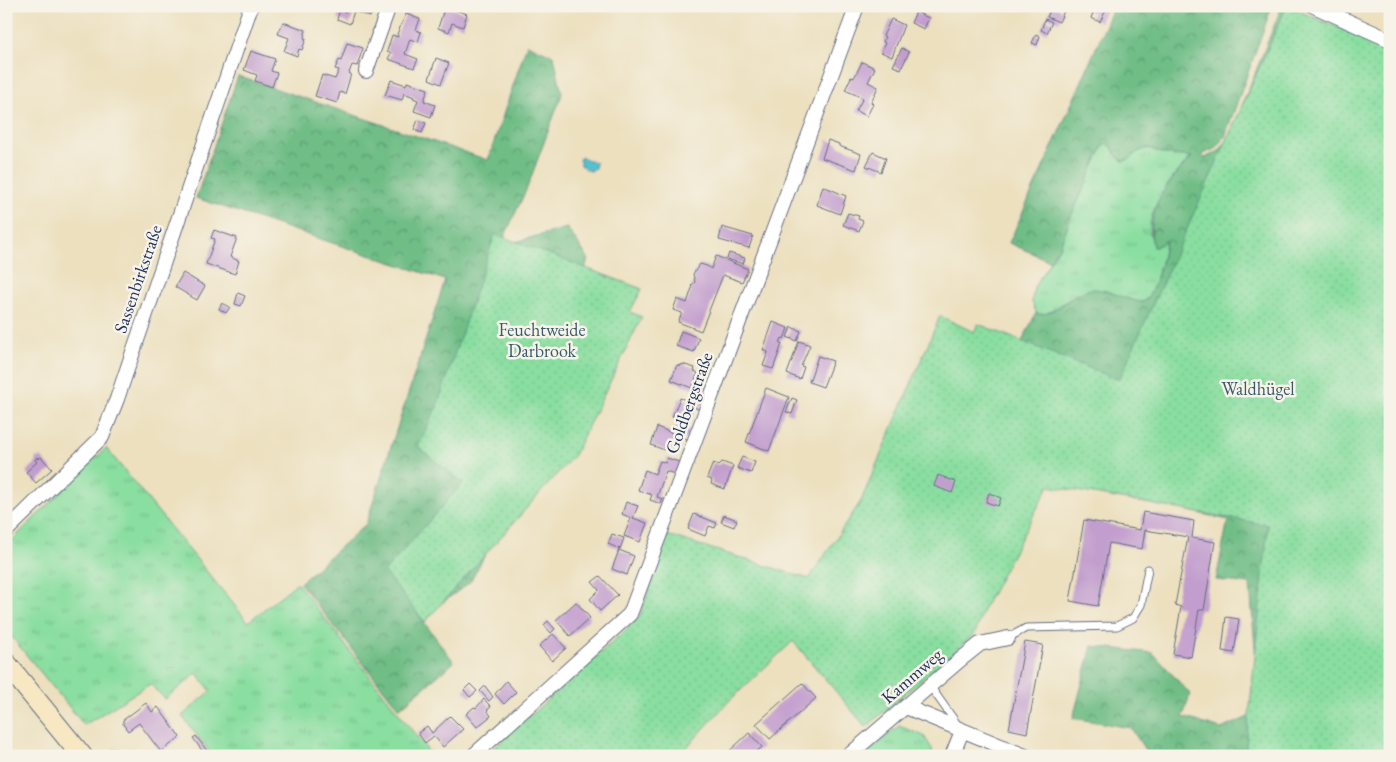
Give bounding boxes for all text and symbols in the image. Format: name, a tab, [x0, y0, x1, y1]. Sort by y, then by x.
street label: Sassenbirkstraße	[108, 222, 167, 336]
park label: Feuchtweide Darbrook	[499, 318, 585, 362]
street label: Goldbergstraße	[660, 349, 717, 457]
park label: Waldhügel	[1221, 377, 1295, 400]
street label: Kammweg	[876, 643, 947, 708]

